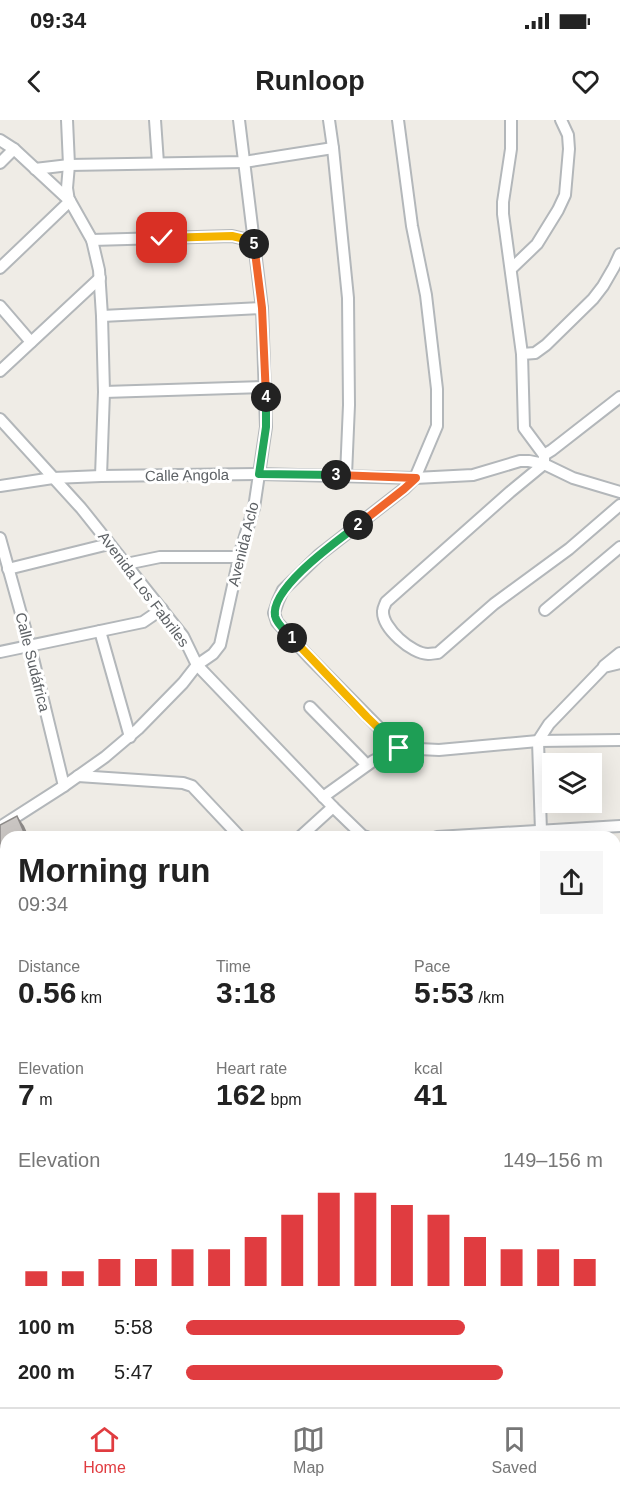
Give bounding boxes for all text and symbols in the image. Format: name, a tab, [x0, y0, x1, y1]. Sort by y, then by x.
text: 09:34	[30, 8, 86, 33]
icon: back	[18, 65, 51, 98]
icon: heart	[569, 65, 602, 98]
text: Runloop	[255, 66, 365, 96]
pin	[136, 212, 187, 263]
icon: check	[145, 221, 178, 254]
pin: 5	[239, 229, 269, 259]
text: 5	[250, 235, 258, 252]
pin: 4	[251, 382, 281, 412]
text: 4	[262, 388, 270, 405]
pin: 3	[321, 460, 351, 490]
street label: Calle Angola	[145, 466, 230, 484]
text: 3	[332, 466, 340, 483]
street label: Avenida Aclo	[224, 500, 262, 588]
pin: 2	[343, 510, 373, 540]
text: 2	[354, 516, 362, 533]
street label: Avenida Los Fabriles	[95, 528, 193, 650]
street label: Calle Sudáfrica	[12, 611, 54, 714]
pin: 1	[277, 623, 307, 653]
text: 1	[288, 629, 296, 646]
pin	[373, 722, 424, 773]
icon: arrive	[382, 731, 415, 764]
map controls	[542, 753, 602, 813]
button: layers	[542, 753, 602, 813]
button: share	[540, 851, 603, 914]
text: Morning run	[18, 852, 210, 889]
text: 09:34	[18, 893, 68, 915]
text: Distance	[18, 958, 80, 975]
text: Time	[216, 958, 251, 975]
text: Pace	[414, 958, 450, 975]
text: 0.56	[18, 976, 76, 1009]
text: 3:18	[216, 976, 276, 1009]
text: 5:53	[414, 976, 474, 1009]
text: km	[76, 989, 102, 1006]
text: /km	[474, 989, 504, 1006]
text: Elevation	[18, 1060, 84, 1077]
text: Heart rate	[216, 1060, 287, 1077]
text: kcal	[414, 1060, 442, 1077]
text: 7	[18, 1078, 35, 1111]
text: 162	[216, 1078, 266, 1111]
text: 41	[414, 1078, 447, 1111]
text: m	[35, 1091, 52, 1108]
text: bpm	[266, 1091, 302, 1108]
text: Elevation	[18, 1149, 100, 1171]
text: 149–156 m	[503, 1149, 603, 1171]
text: 100 m	[18, 1316, 75, 1338]
text: 5:58	[114, 1316, 153, 1338]
text: 200 m	[18, 1361, 75, 1383]
text: 5:47	[114, 1361, 153, 1383]
tab: Home	[83, 1423, 126, 1477]
tab: Map	[292, 1423, 325, 1477]
tab: Saved	[491, 1423, 537, 1477]

